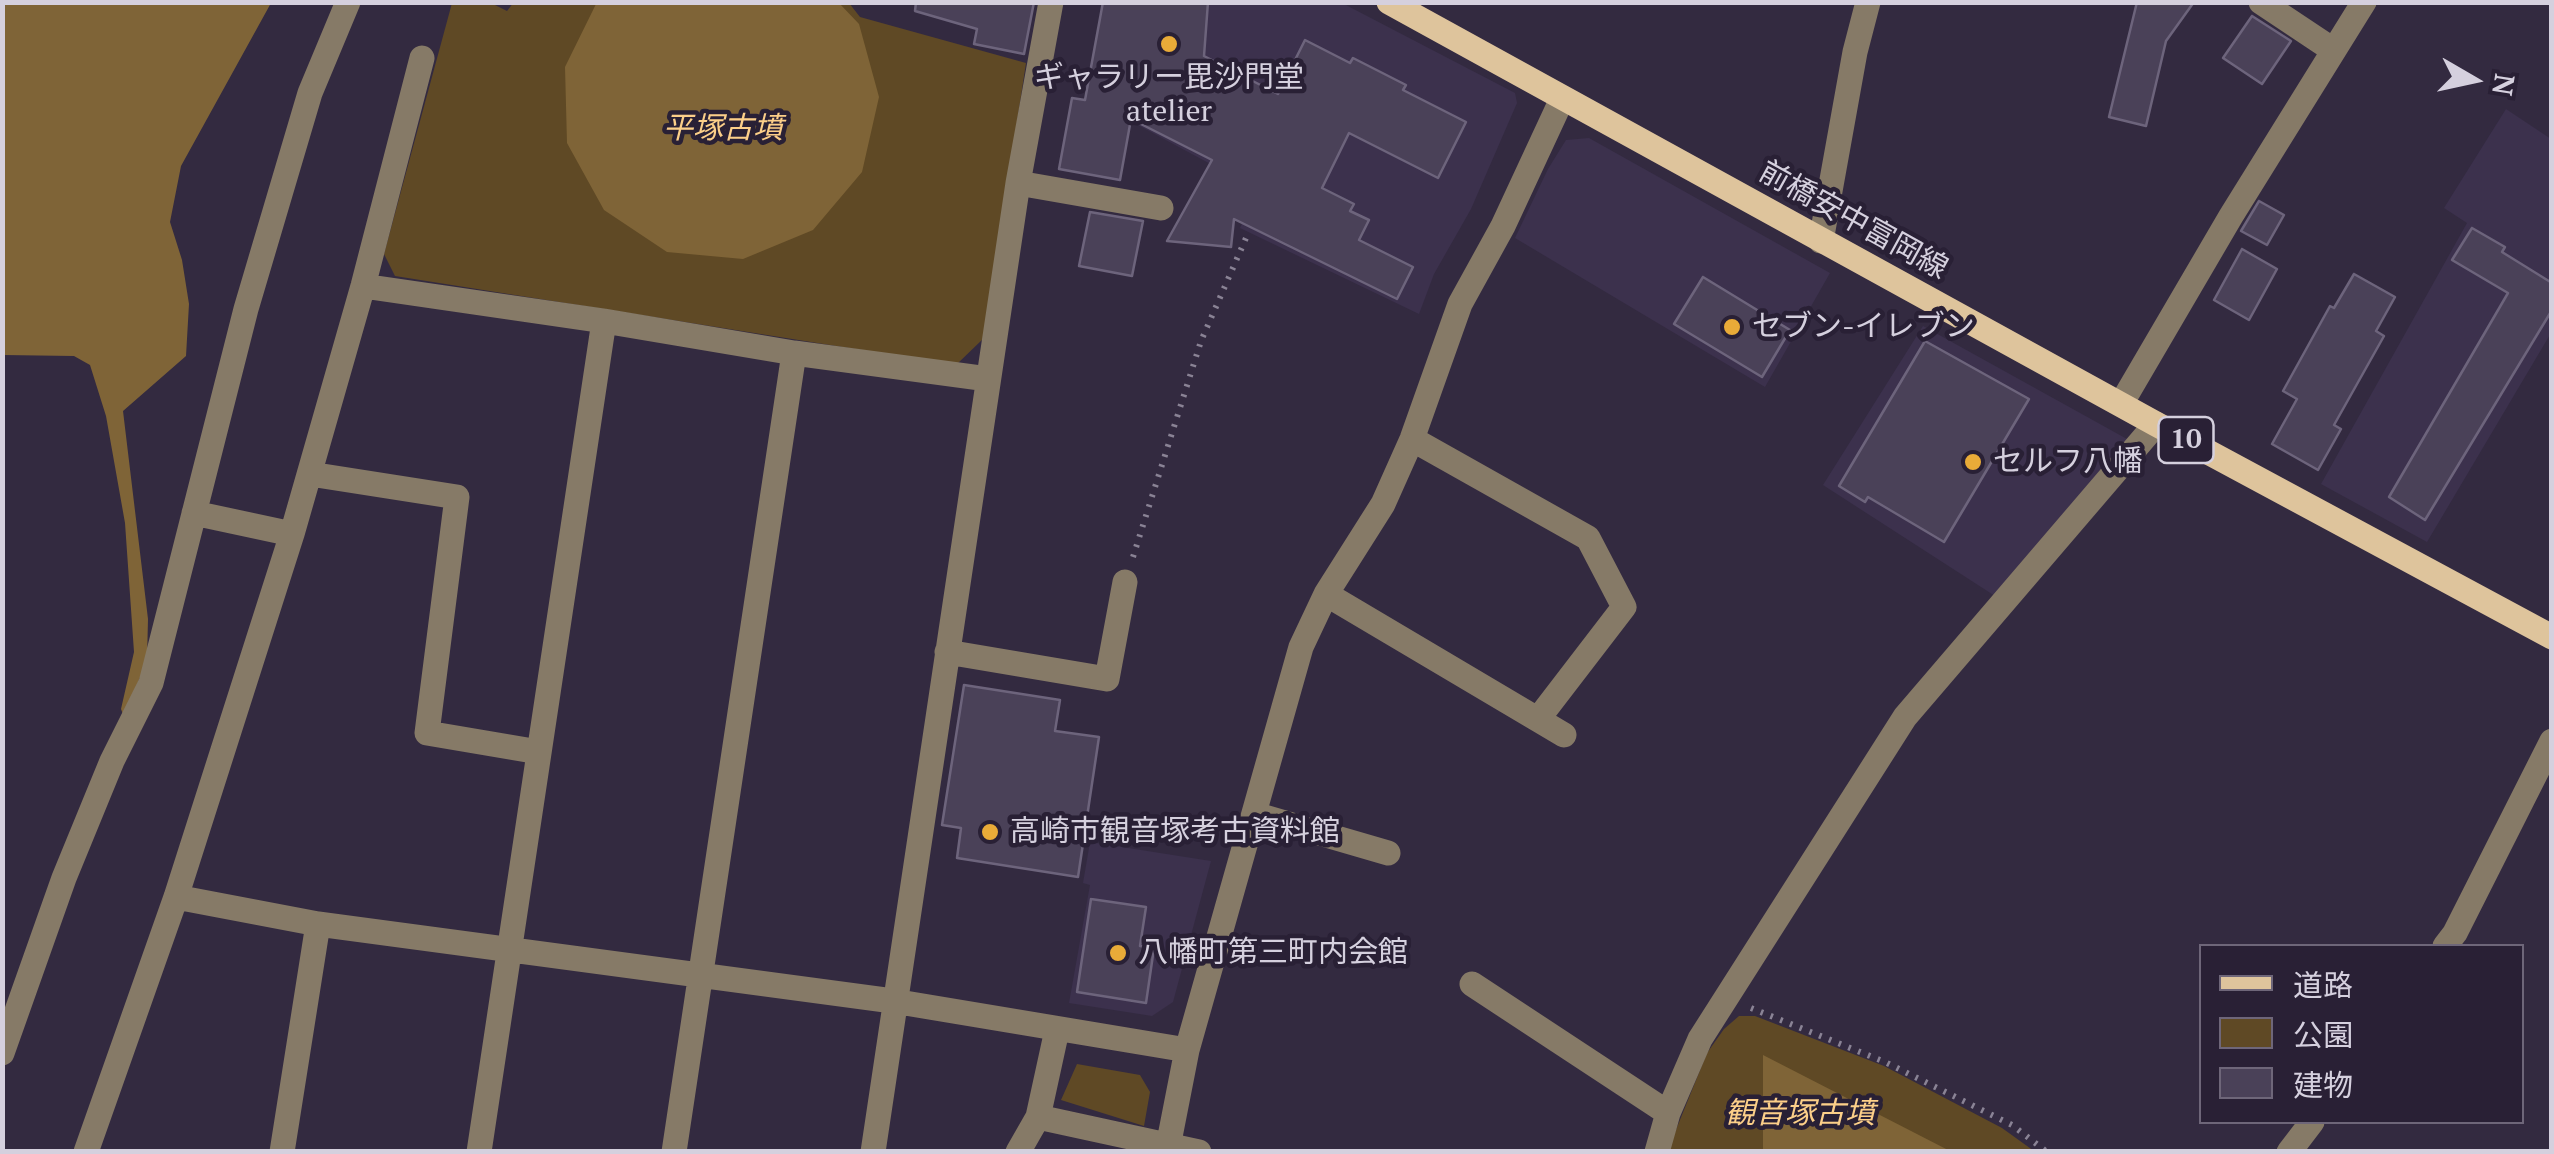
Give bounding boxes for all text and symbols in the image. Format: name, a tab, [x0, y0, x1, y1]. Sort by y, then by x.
north arrow	[2424, 30, 2524, 130]
marker: ギャラリー毘沙門堂 atelier	[1158, 33, 1180, 55]
place label: ギャラリー毘沙門堂 atelier	[1034, 60, 1304, 130]
text: N	[2484, 71, 2524, 98]
park label: 平塚古墳	[663, 111, 783, 147]
street label: 前橋安中富岡線	[1752, 154, 1954, 288]
place label: セブン-イレブン	[1752, 309, 1975, 345]
marker: セブン-イレブン	[1721, 316, 1743, 338]
road number: 10	[2158, 417, 2214, 463]
place label: セルフ八幡	[1993, 444, 2143, 480]
marker: セルフ八幡	[1962, 451, 1984, 473]
place label: 高崎市観音塚考古資料館	[1010, 814, 1340, 850]
marker: 高崎市観音塚考古資料館	[979, 821, 1001, 843]
place label: 八幡町第三町内会館	[1138, 935, 1408, 971]
marker: 八幡町第三町内会館	[1107, 942, 1129, 964]
legend	[2199, 944, 2524, 1124]
text: 道路	[2293, 965, 2353, 1005]
text: 公園	[2293, 1015, 2353, 1055]
text: 建物	[2293, 1065, 2353, 1105]
park label: 観音塚古墳	[1725, 1096, 1875, 1132]

